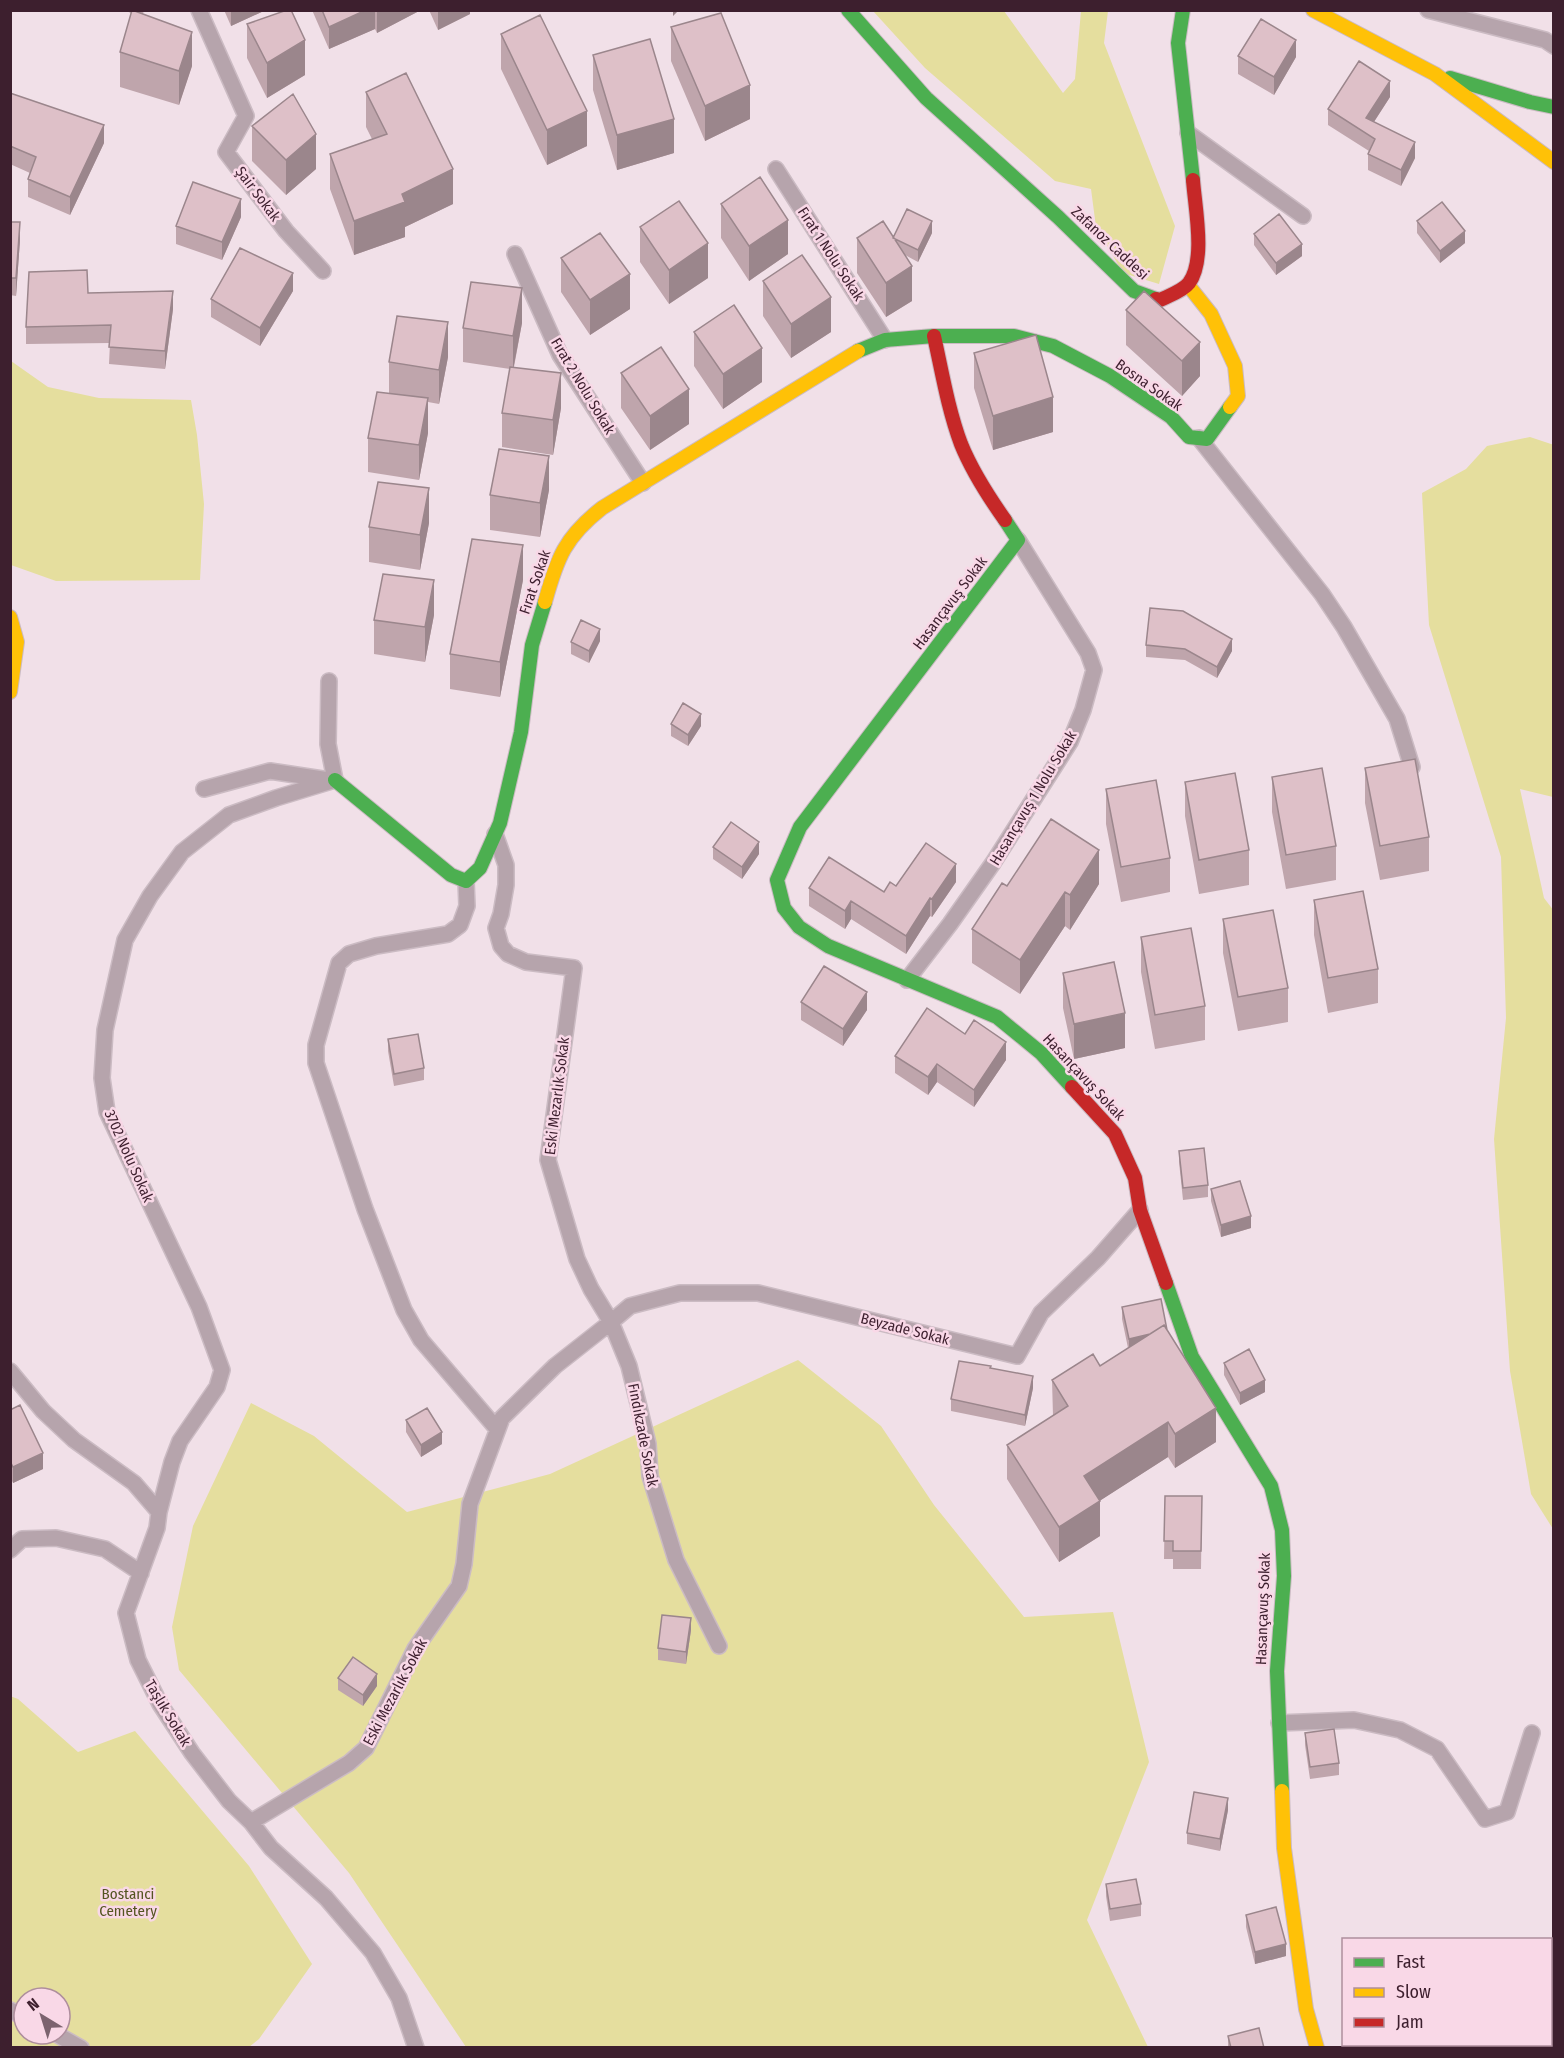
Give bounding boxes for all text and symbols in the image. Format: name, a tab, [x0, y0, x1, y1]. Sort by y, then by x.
street label: Şair Sokak	[232, 163, 284, 225]
street label: Zafanoz Caddesi	[1067, 202, 1153, 284]
street label: Fırat 1 Nolu Sokak	[794, 204, 868, 304]
street label: Fırat 2 Nolu Sokak	[547, 335, 619, 437]
street label: Bosna Sokak	[1112, 355, 1186, 415]
street label: Fırat Sokak	[516, 547, 554, 617]
street label: Hasançavuş Sokak	[909, 553, 991, 653]
street label: Hasançavuş 1 Nolu Sokak	[986, 727, 1080, 869]
street label: Hasançavuş Sokak	[1039, 1030, 1129, 1124]
street label: Eski Mezarlık Sokak	[541, 1036, 573, 1156]
street label: 3702 Nolu Sokak	[101, 1107, 157, 1205]
street label: Beyzade Sokak	[859, 1309, 951, 1349]
street label: Fındıkzade Sokak	[624, 1382, 662, 1488]
street label: Hasançavuş Sokak	[1252, 1553, 1274, 1665]
street label: Eski Mezarlık Sokak	[359, 1635, 431, 1749]
street label: Taşlık Sokak	[141, 1676, 195, 1750]
park label: Bostanci Cemetery	[99, 1885, 157, 1920]
legend	[1342, 1938, 1552, 2046]
text: Fast	[1396, 1951, 1425, 1973]
text: Slow	[1396, 1981, 1431, 2003]
north arrow	[12, 1986, 72, 2046]
text: N	[23, 1994, 43, 2015]
text: Jam	[1396, 2011, 1424, 2033]

